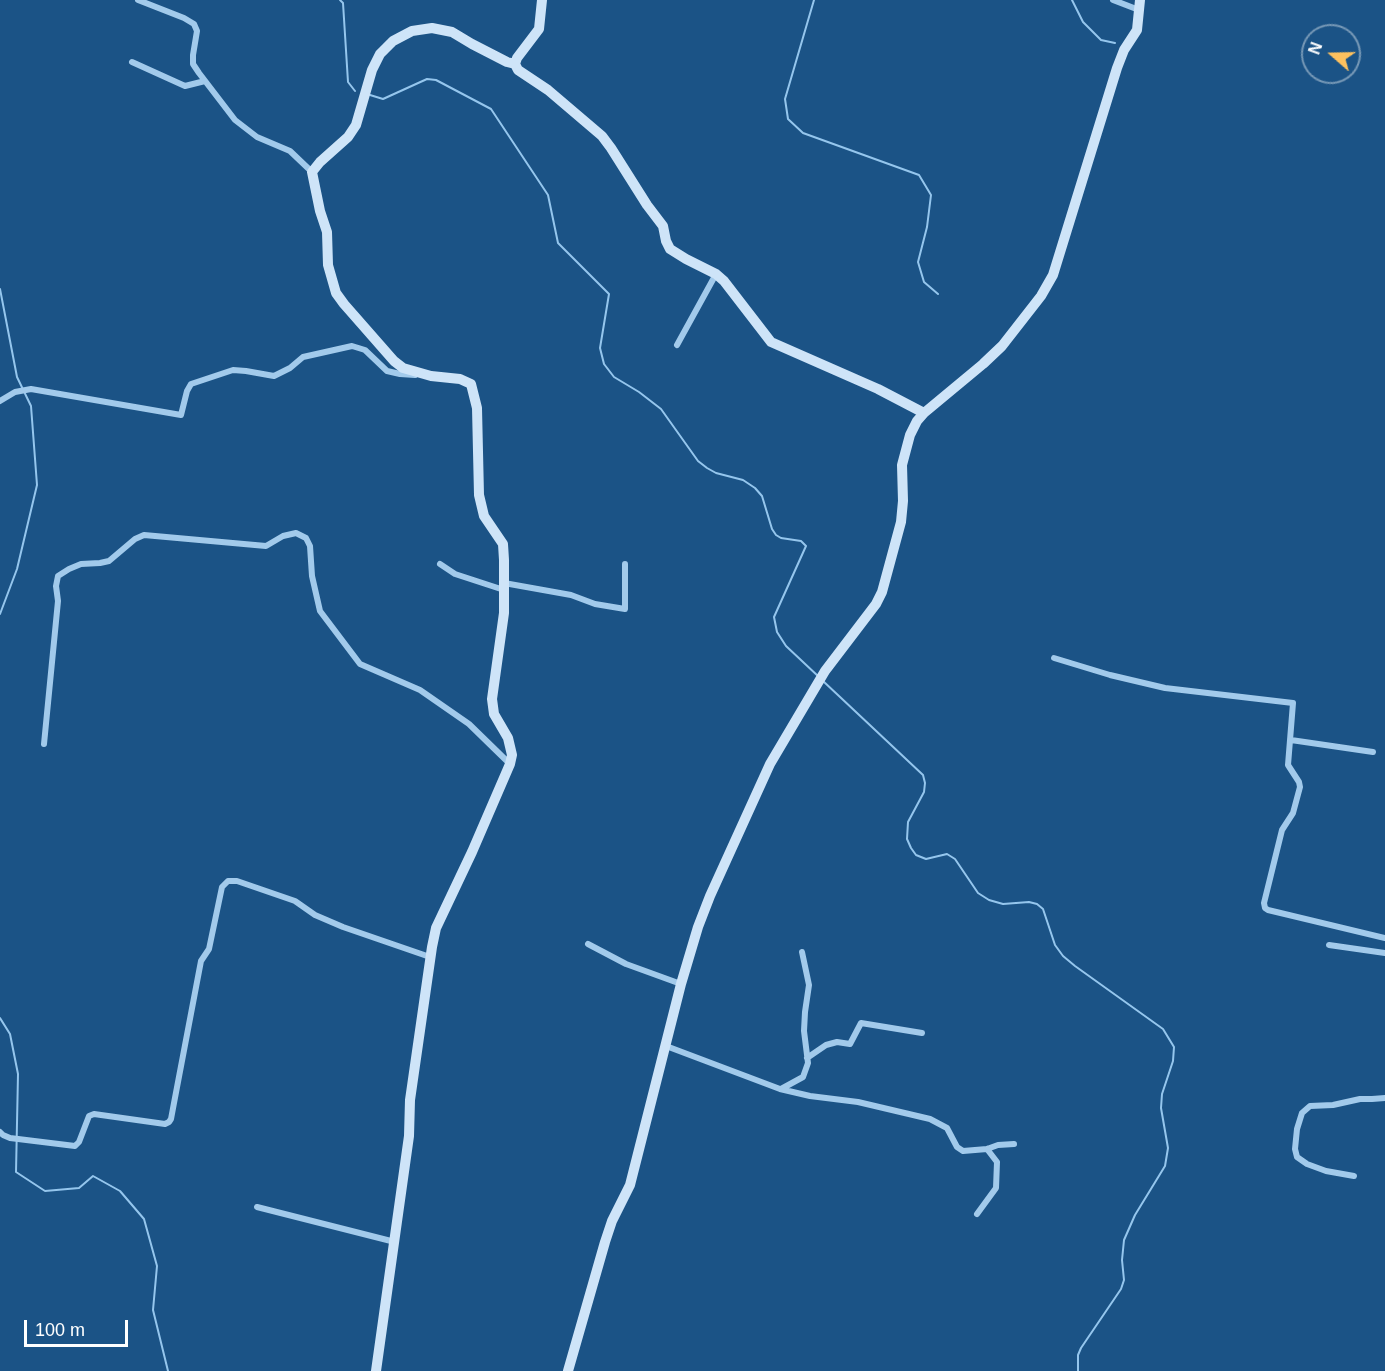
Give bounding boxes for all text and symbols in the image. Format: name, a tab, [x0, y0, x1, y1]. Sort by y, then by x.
north arrow	[1301, 24, 1361, 84]
text: N	[1306, 40, 1325, 57]
scale bar	[27, 1308, 130, 1346]
text: 100 m	[35, 1320, 85, 1340]

